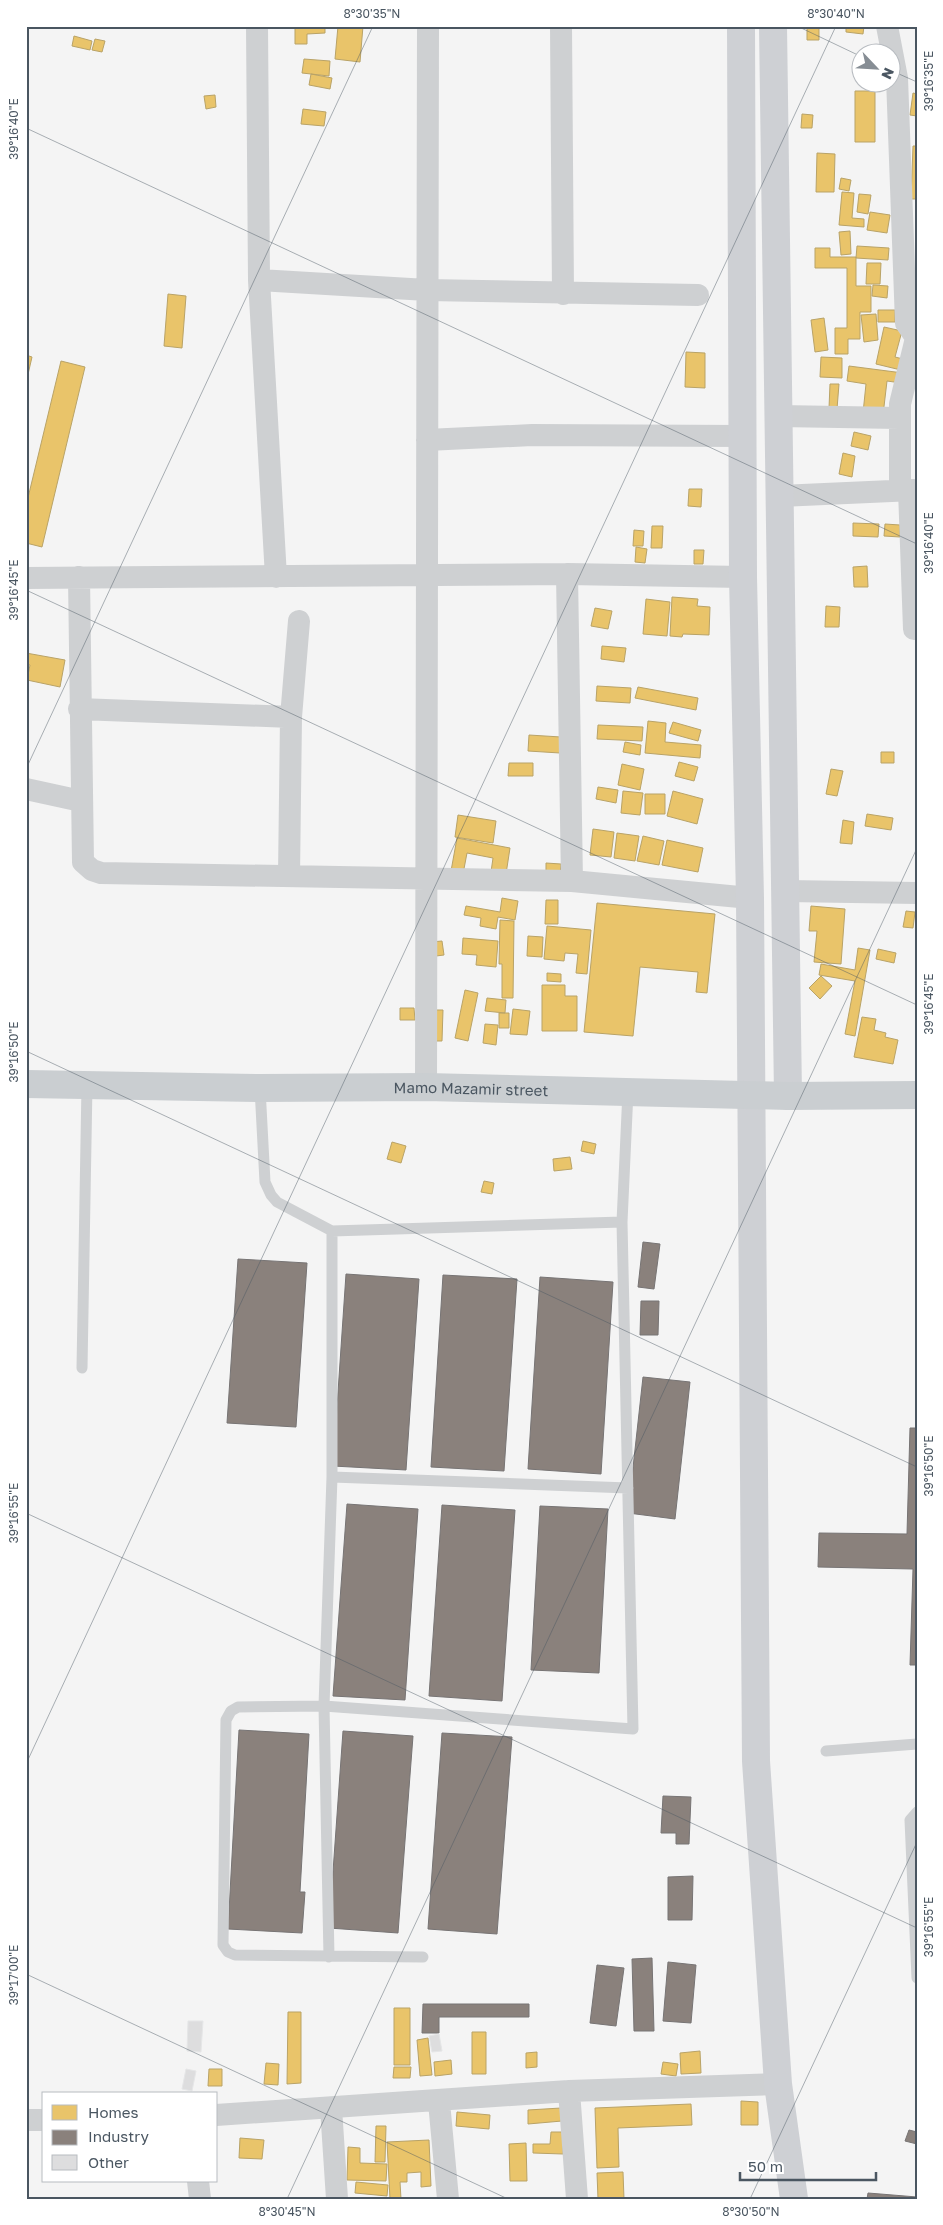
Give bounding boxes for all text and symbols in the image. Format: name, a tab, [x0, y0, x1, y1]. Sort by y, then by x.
text: 8°30'35"N	[344, 6, 400, 21]
text: 8°30'40"N	[807, 6, 865, 21]
north arrow	[850, 42, 900, 92]
text: 39°16'35"E	[921, 51, 936, 111]
text: N	[878, 65, 898, 82]
text: 39°16'40"E	[6, 98, 21, 160]
text: 39°16'40"E	[921, 512, 936, 574]
text: 39°16'45"E	[6, 560, 21, 620]
text: 39°16'45"E	[921, 974, 936, 1034]
text: 39°16'50"E	[6, 1021, 21, 1083]
street label: Mamo Mazamir street	[393, 1078, 549, 1099]
text: 39°16'50"E	[921, 1435, 936, 1497]
text: 39°16'55"E	[6, 1483, 21, 1543]
text: 39°16'55"E	[921, 1897, 936, 1957]
text: 39°17'00"E	[6, 1945, 21, 2005]
legend	[42, 2092, 218, 2182]
text: Homes	[88, 2103, 138, 2121]
text: Industry	[88, 2127, 149, 2145]
scale bar	[740, 2150, 877, 2182]
text: Other	[88, 2153, 129, 2171]
text: 50 m	[748, 2157, 783, 2175]
text: 8°30'45"N	[258, 2204, 316, 2219]
text: 8°30'50"N	[722, 2204, 780, 2219]

